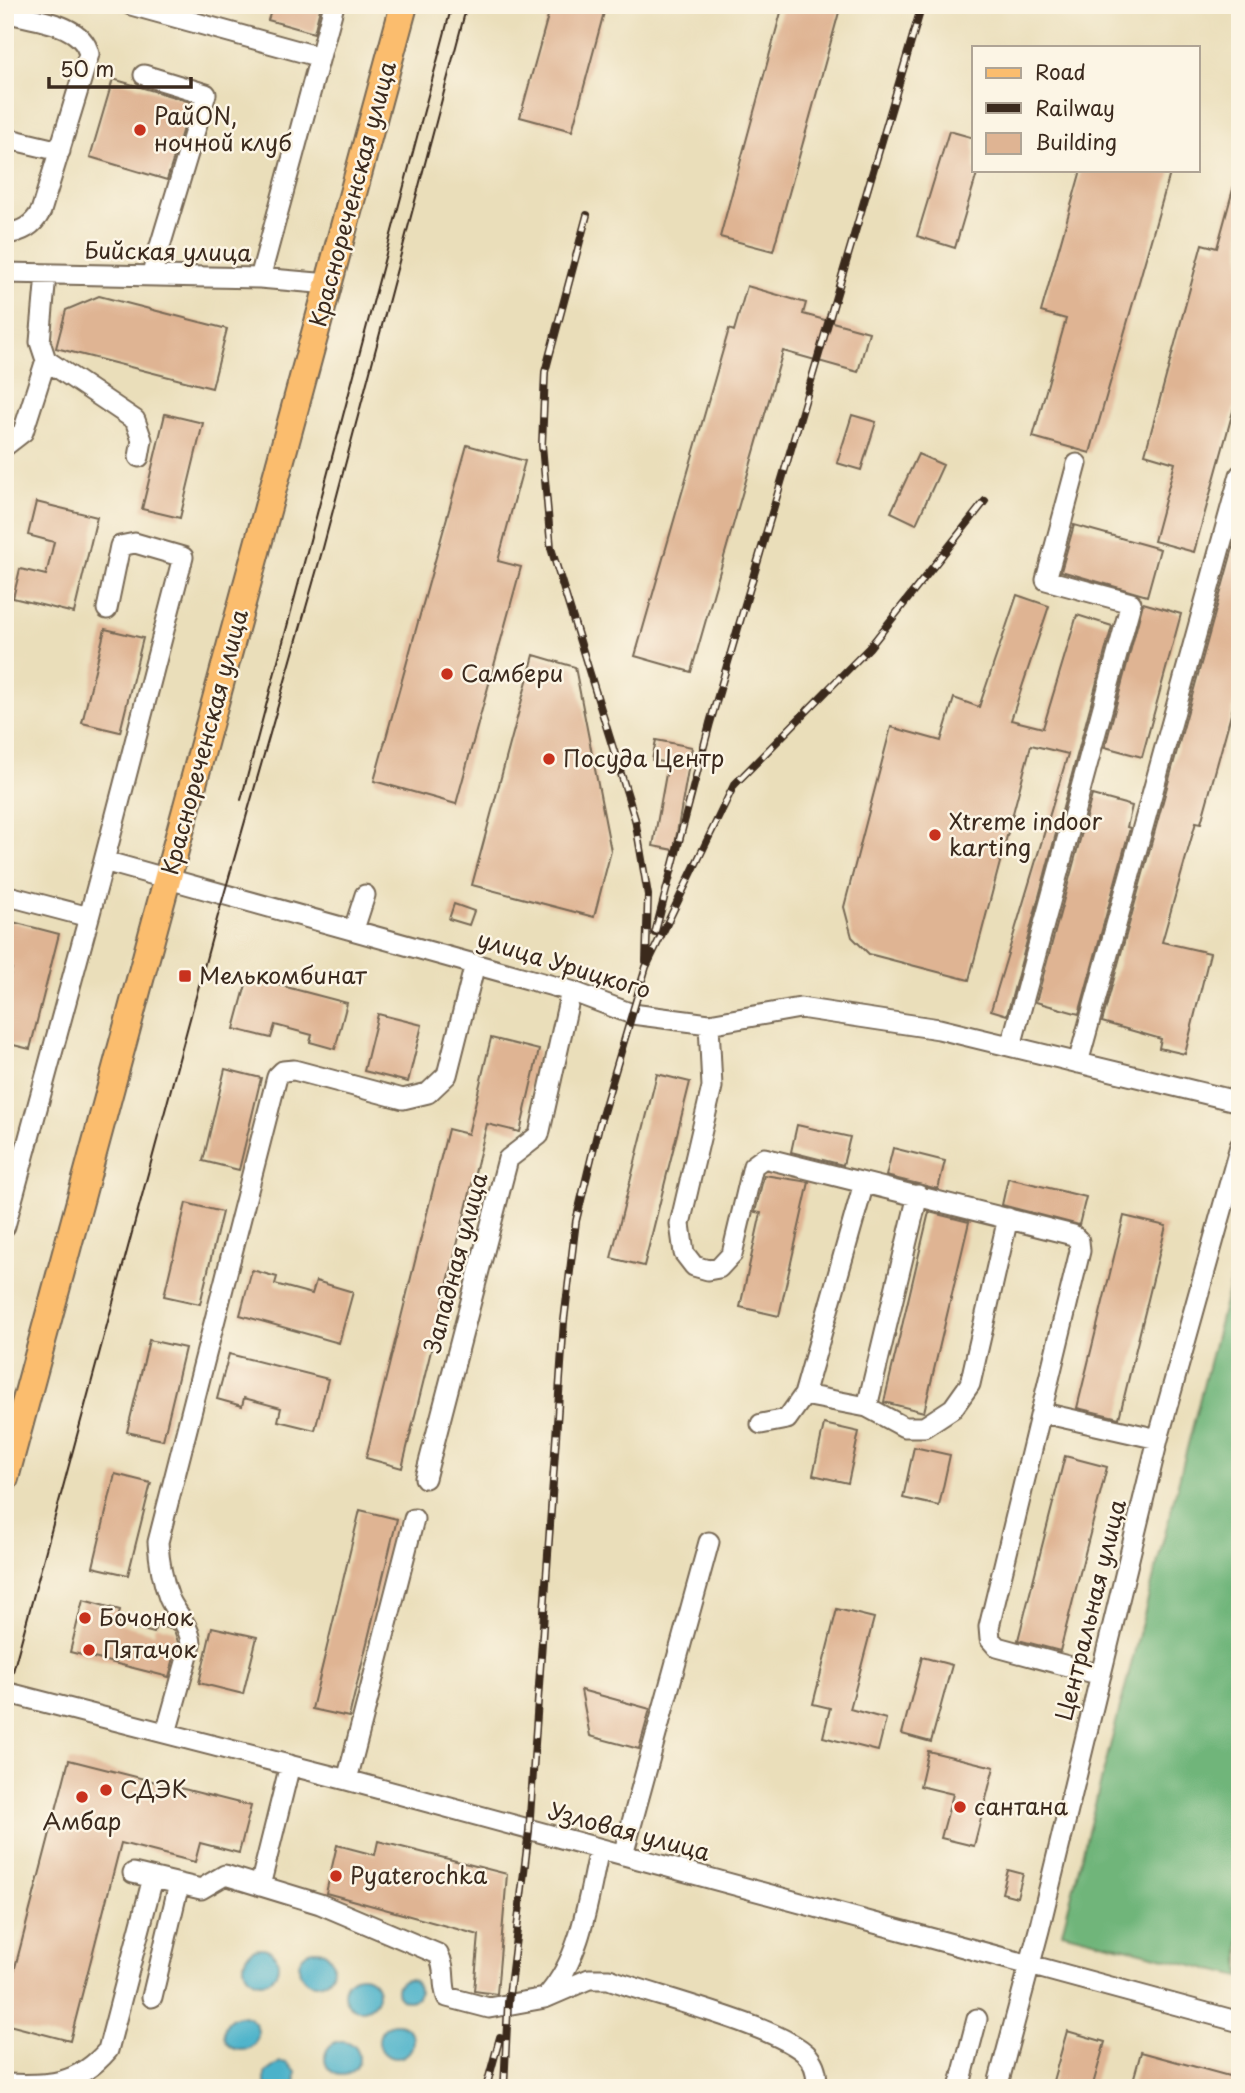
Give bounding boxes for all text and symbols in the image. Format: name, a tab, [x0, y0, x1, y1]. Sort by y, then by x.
scale bar	[49, 46, 191, 90]
legend	[972, 46, 1200, 172]
text: 50 m	[60, 52, 114, 84]
text: Road	[1035, 55, 1086, 87]
street label: Краснореченская улица	[299, 56, 404, 330]
text: Railway	[1035, 91, 1115, 123]
place label: РайON, ночной клуб	[154, 98, 292, 159]
marker: РайON, ночной клуб	[132, 122, 148, 138]
text: Building	[1035, 125, 1117, 157]
street label: Бийская улица	[84, 232, 253, 269]
street label: Краснореченская улица	[151, 604, 256, 878]
place label: Самбери	[461, 655, 563, 690]
marker: Самбери	[439, 666, 455, 682]
place label: Посуда Центр	[563, 740, 724, 775]
marker: Посуда Центр	[541, 751, 557, 767]
place label: Xtreme indoor karting	[949, 803, 1103, 864]
marker: Xtreme indoor karting	[927, 827, 943, 843]
street label: улица Урицкого	[473, 921, 656, 1007]
place label: Мелькомбинат	[199, 957, 368, 992]
marker: Мелькомбинат	[177, 968, 193, 984]
street label: Западная улица	[414, 1168, 496, 1357]
street label: Центральная улица	[1045, 1495, 1134, 1724]
place label: Бочонок	[99, 1599, 194, 1634]
marker: Бочонок	[77, 1610, 93, 1626]
place label: Пятачок	[103, 1631, 197, 1666]
marker: Пятачок	[81, 1642, 97, 1658]
place label: СДЭК	[120, 1771, 187, 1806]
marker: СДЭК	[98, 1782, 114, 1798]
place label: сантана	[974, 1788, 1069, 1823]
marker: Амбар	[74, 1789, 90, 1805]
street label: Узловая улица	[544, 1792, 715, 1869]
marker: сантана	[952, 1799, 968, 1815]
place label: Амбар	[43, 1803, 121, 1838]
place label: Pyaterochka	[350, 1857, 488, 1892]
marker: Pyaterochka	[328, 1868, 344, 1884]

